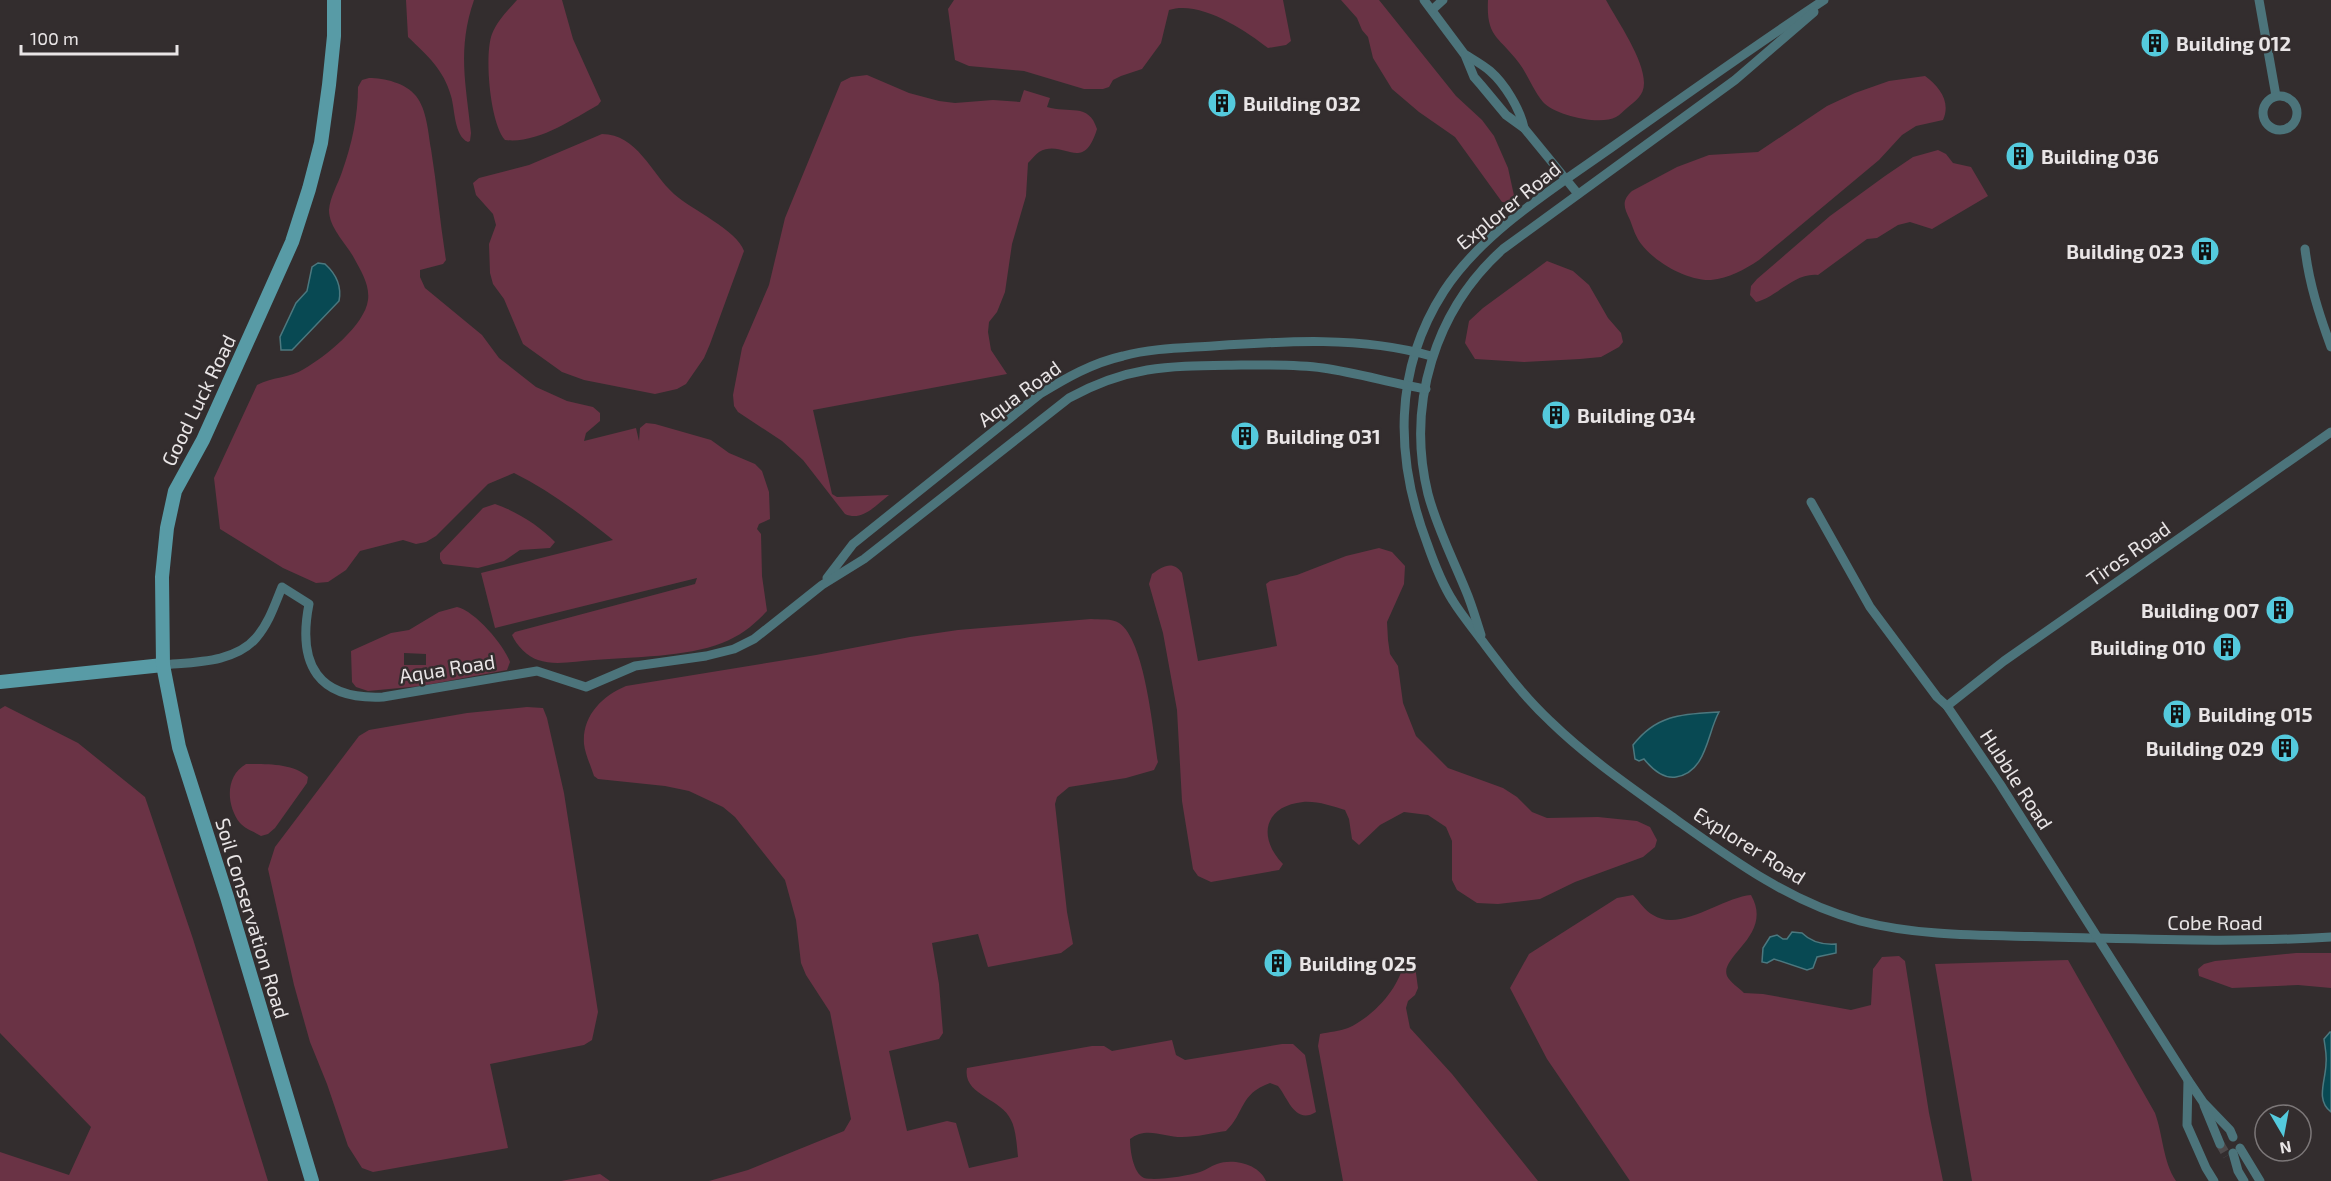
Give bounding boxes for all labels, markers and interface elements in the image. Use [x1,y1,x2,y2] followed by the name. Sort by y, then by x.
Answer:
[21,18,177,56] scale bar
[30,27,79,49] text: 100 m
[2139,27,2171,59] building icon: Building 012
[2176,31,2291,55] place label: Building 012
[1206,87,1238,119] building icon: Building 032
[1243,91,1361,115] place label: Building 032
[2004,140,2036,172] building icon: Building 036
[2041,144,2159,168] place label: Building 036
[1451,156,1565,254] street label: Explorer Road
[2189,235,2221,267] building icon: Building 023
[2066,239,2184,263] place label: Building 023
[156,330,240,470] street label: Good Luck Road
[973,355,1065,431] street label: Aqua Road
[1540,399,1572,431] building icon: Building 034
[1577,403,1696,427] place label: Building 034
[1229,420,1261,452] building icon: Building 031
[1266,424,1381,448] place label: Building 031
[2082,516,2174,590] street label: Tiros Road
[2264,594,2296,626] building icon: Building 007
[2141,598,2259,622] place label: Building 007
[2211,631,2243,663] building icon: Building 010
[2090,635,2206,659] place label: Building 010
[397,649,497,687] street label: Aqua Road
[2161,698,2193,730] building icon: Building 015
[2198,702,2312,726] place label: Building 015
[1976,724,2058,834] street label: Hubble Road
[2269,732,2301,764] building icon: Building 029
[2146,736,2264,760] place label: Building 029
[1690,801,1810,889] street label: Explorer Road
[211,815,295,1021] street label: Soil Conservation Road
[2167,910,2263,934] street label: Cobe Road
[1262,947,1294,979] building icon: Building 025
[1299,951,1416,975] place label: Building 025
[2253,1103,2313,1163] north arrow
[2278,1138,2293,1159] text: N

